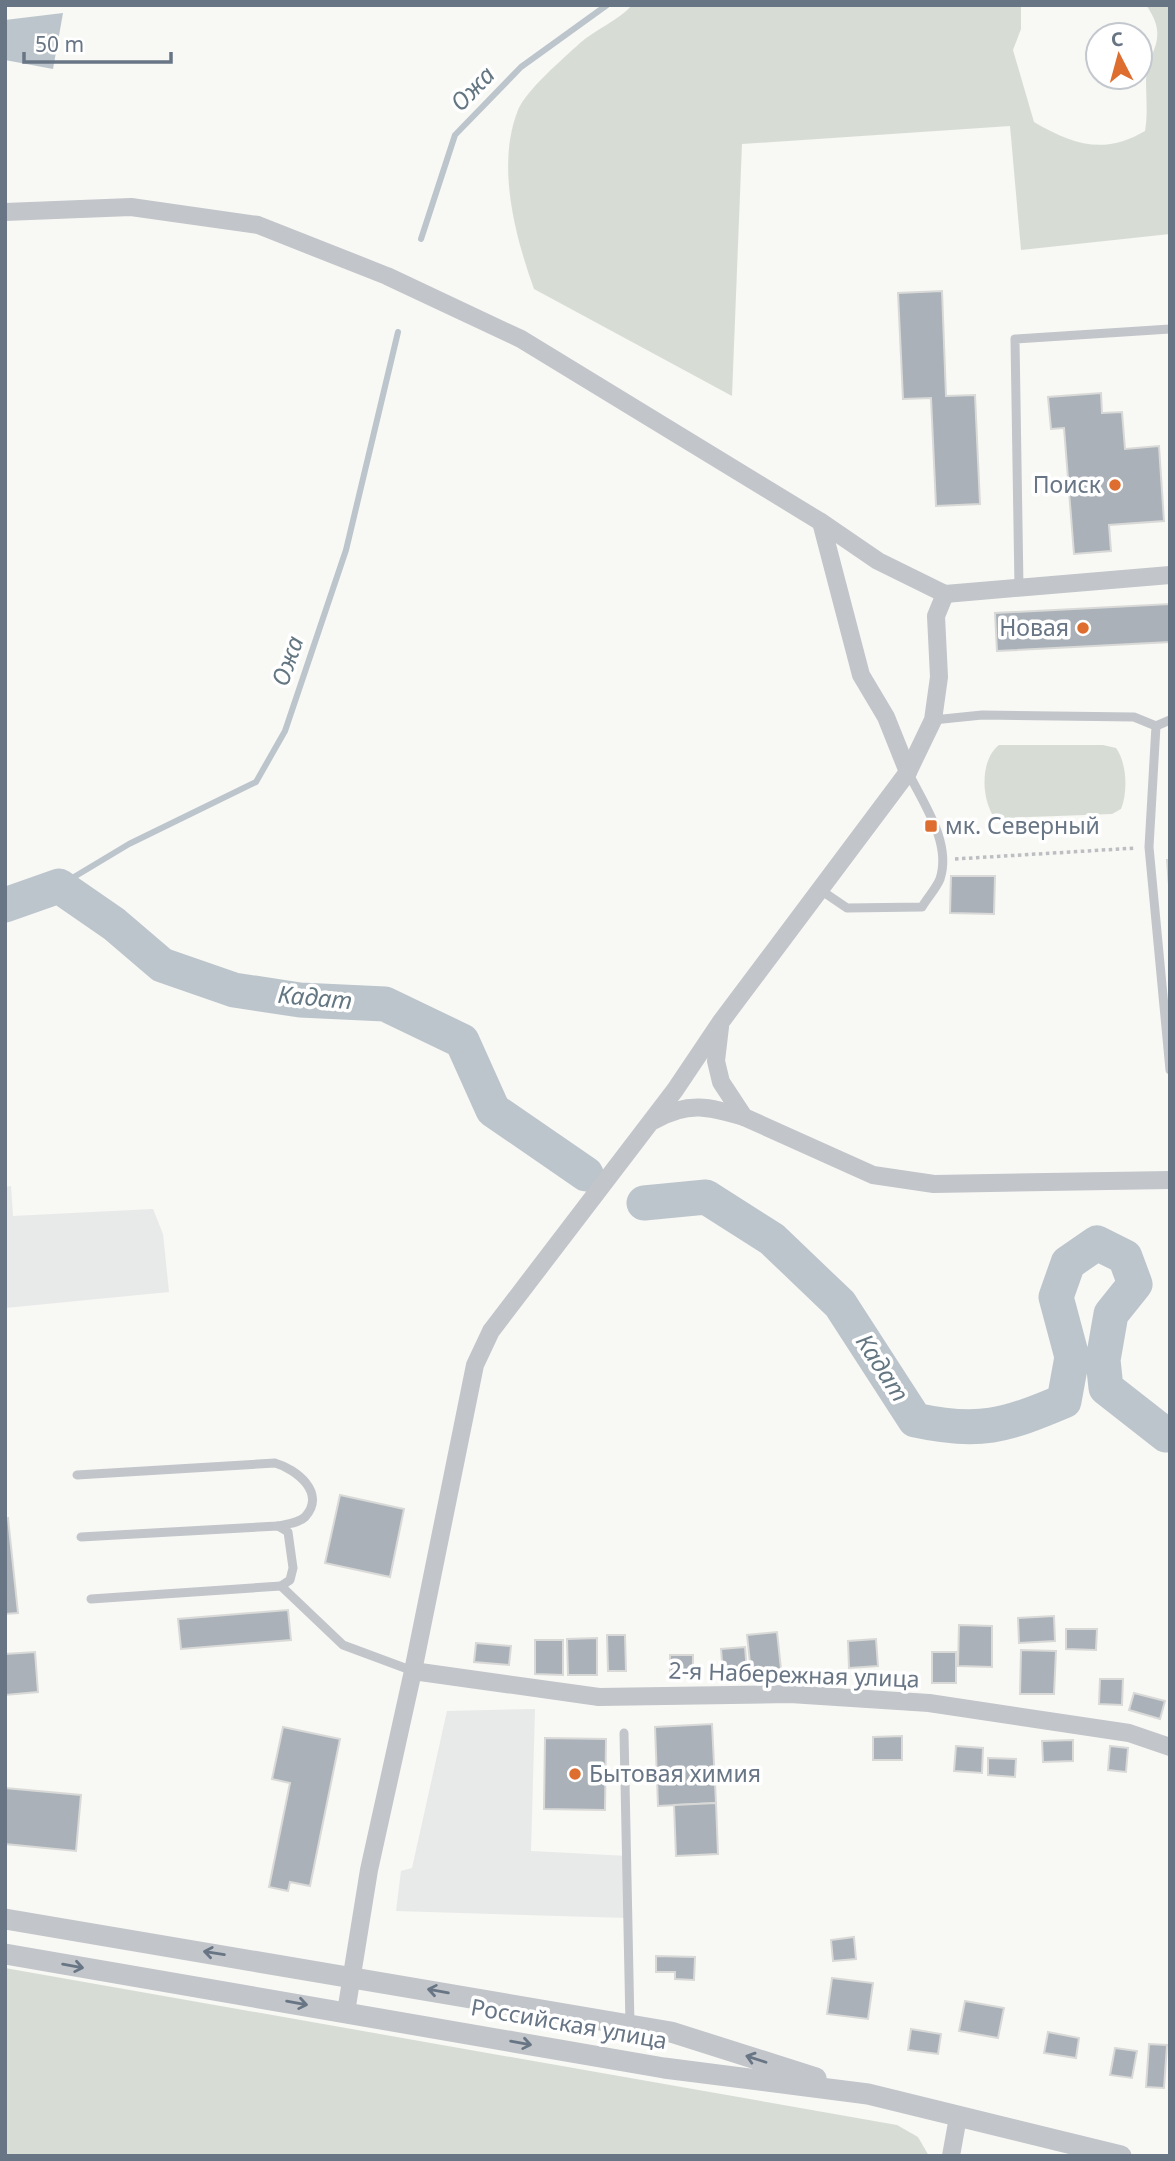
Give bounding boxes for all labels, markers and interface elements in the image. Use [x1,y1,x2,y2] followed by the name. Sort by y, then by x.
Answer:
[24,21,172,65] scale bar
[1084,21,1154,91] north arrow
[1110,26,1125,53] text: С
[35,30,84,58] text: 50 m
[442,58,502,118] water label: Ожа
[1033,468,1102,500] place label: Поиск
[1107,477,1123,493] marker: Поиск
[999,611,1069,643] place label: Новая
[1075,620,1091,636] marker: Новая
[263,631,311,690] water label: Ожа
[945,809,1100,841] place label: мк. Северный
[923,818,939,834] marker: мк. Северный
[277,977,354,1016] water label: Кадат
[849,1327,917,1407] water label: Кадат
[668,1654,920,1694] street label: 2-я Набережная улица
[589,1757,761,1789] place label: Бытовая химия
[567,1766,583,1782] marker: Бытовая химия
[203,1946,226,1959] one-way arrow
[61,1960,83,1973] one-way arrow
[428,1984,450,1997] one-way arrow
[469,1990,670,2056] street label: Российская улица
[285,1997,308,2011] one-way arrow
[509,2037,532,2050] one-way arrow
[746,2052,768,2064] one-way arrow

